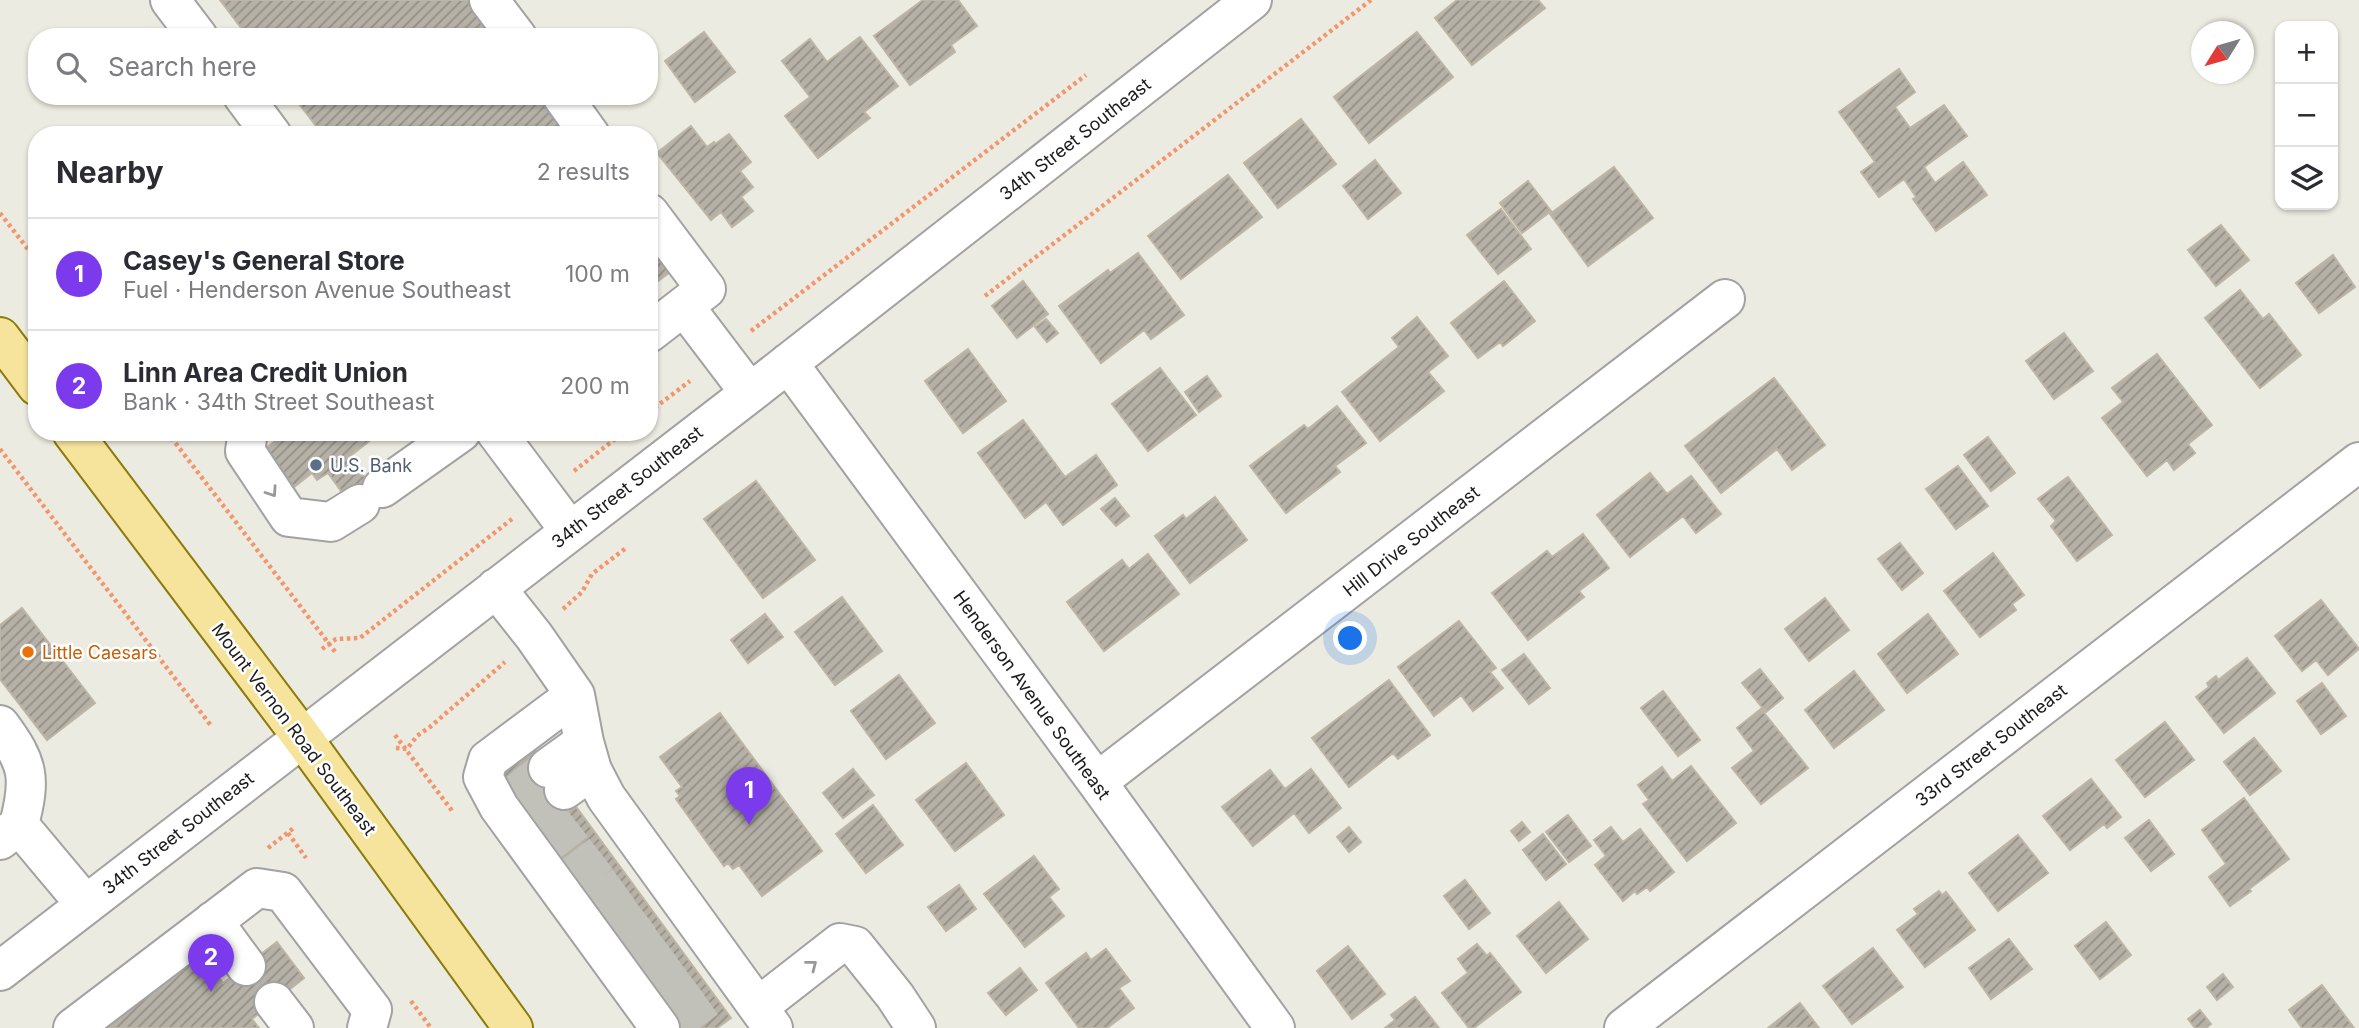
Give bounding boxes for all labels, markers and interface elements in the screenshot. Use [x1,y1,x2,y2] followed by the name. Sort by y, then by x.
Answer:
[2191,21,2254,84] north arrow
[2275,21,2338,210] map controls
[2275,21,2338,84] button: +
[28,28,658,105] search box
[52,48,90,86] icon: search
[108,51,257,82] text: Search here
[995,73,1155,204] street label: 34th Street Southeast
[2275,84,2338,147] button: −
[2275,147,2338,210] button: layers
[56,154,164,190] text: Nearby
[537,158,630,186] text: 2 results
[123,245,405,276] text: Casey's General Store
[74,260,84,288] text: 1
[565,260,630,288] text: 100 m
[123,276,511,304] text: Fuel · Henderson Avenue Southeast
[123,357,408,388] text: Linn Area Credit Union
[72,372,86,400] text: 2
[560,372,630,400] text: 200 m
[123,388,434,416] text: Bank · 34th Street Southeast
[547,421,707,552] street label: 34th Street Southeast
[330,455,412,476] place label: U.S. Bank
[308,457,324,473] marker: U.S. Bank
[1339,481,1483,601] street label: Hill Drive Southeast
[264,484,276,497] one-way arrow
[949,587,1115,804] street label: Henderson Avenue Southeast
[207,619,381,839] street label: Mount Vernon Road Southeast
[1333,621,1367,655] your location
[42,642,157,663] place label: Little Caesars
[20,644,36,660] marker: Little Caesars
[1911,679,2071,811] street label: 33rd Street Southeast
[98,767,258,898] street label: 34th Street Southeast
[726,767,772,825] pin: 1
[188,934,234,992] pin: 2
[804,961,817,974] one-way arrow

